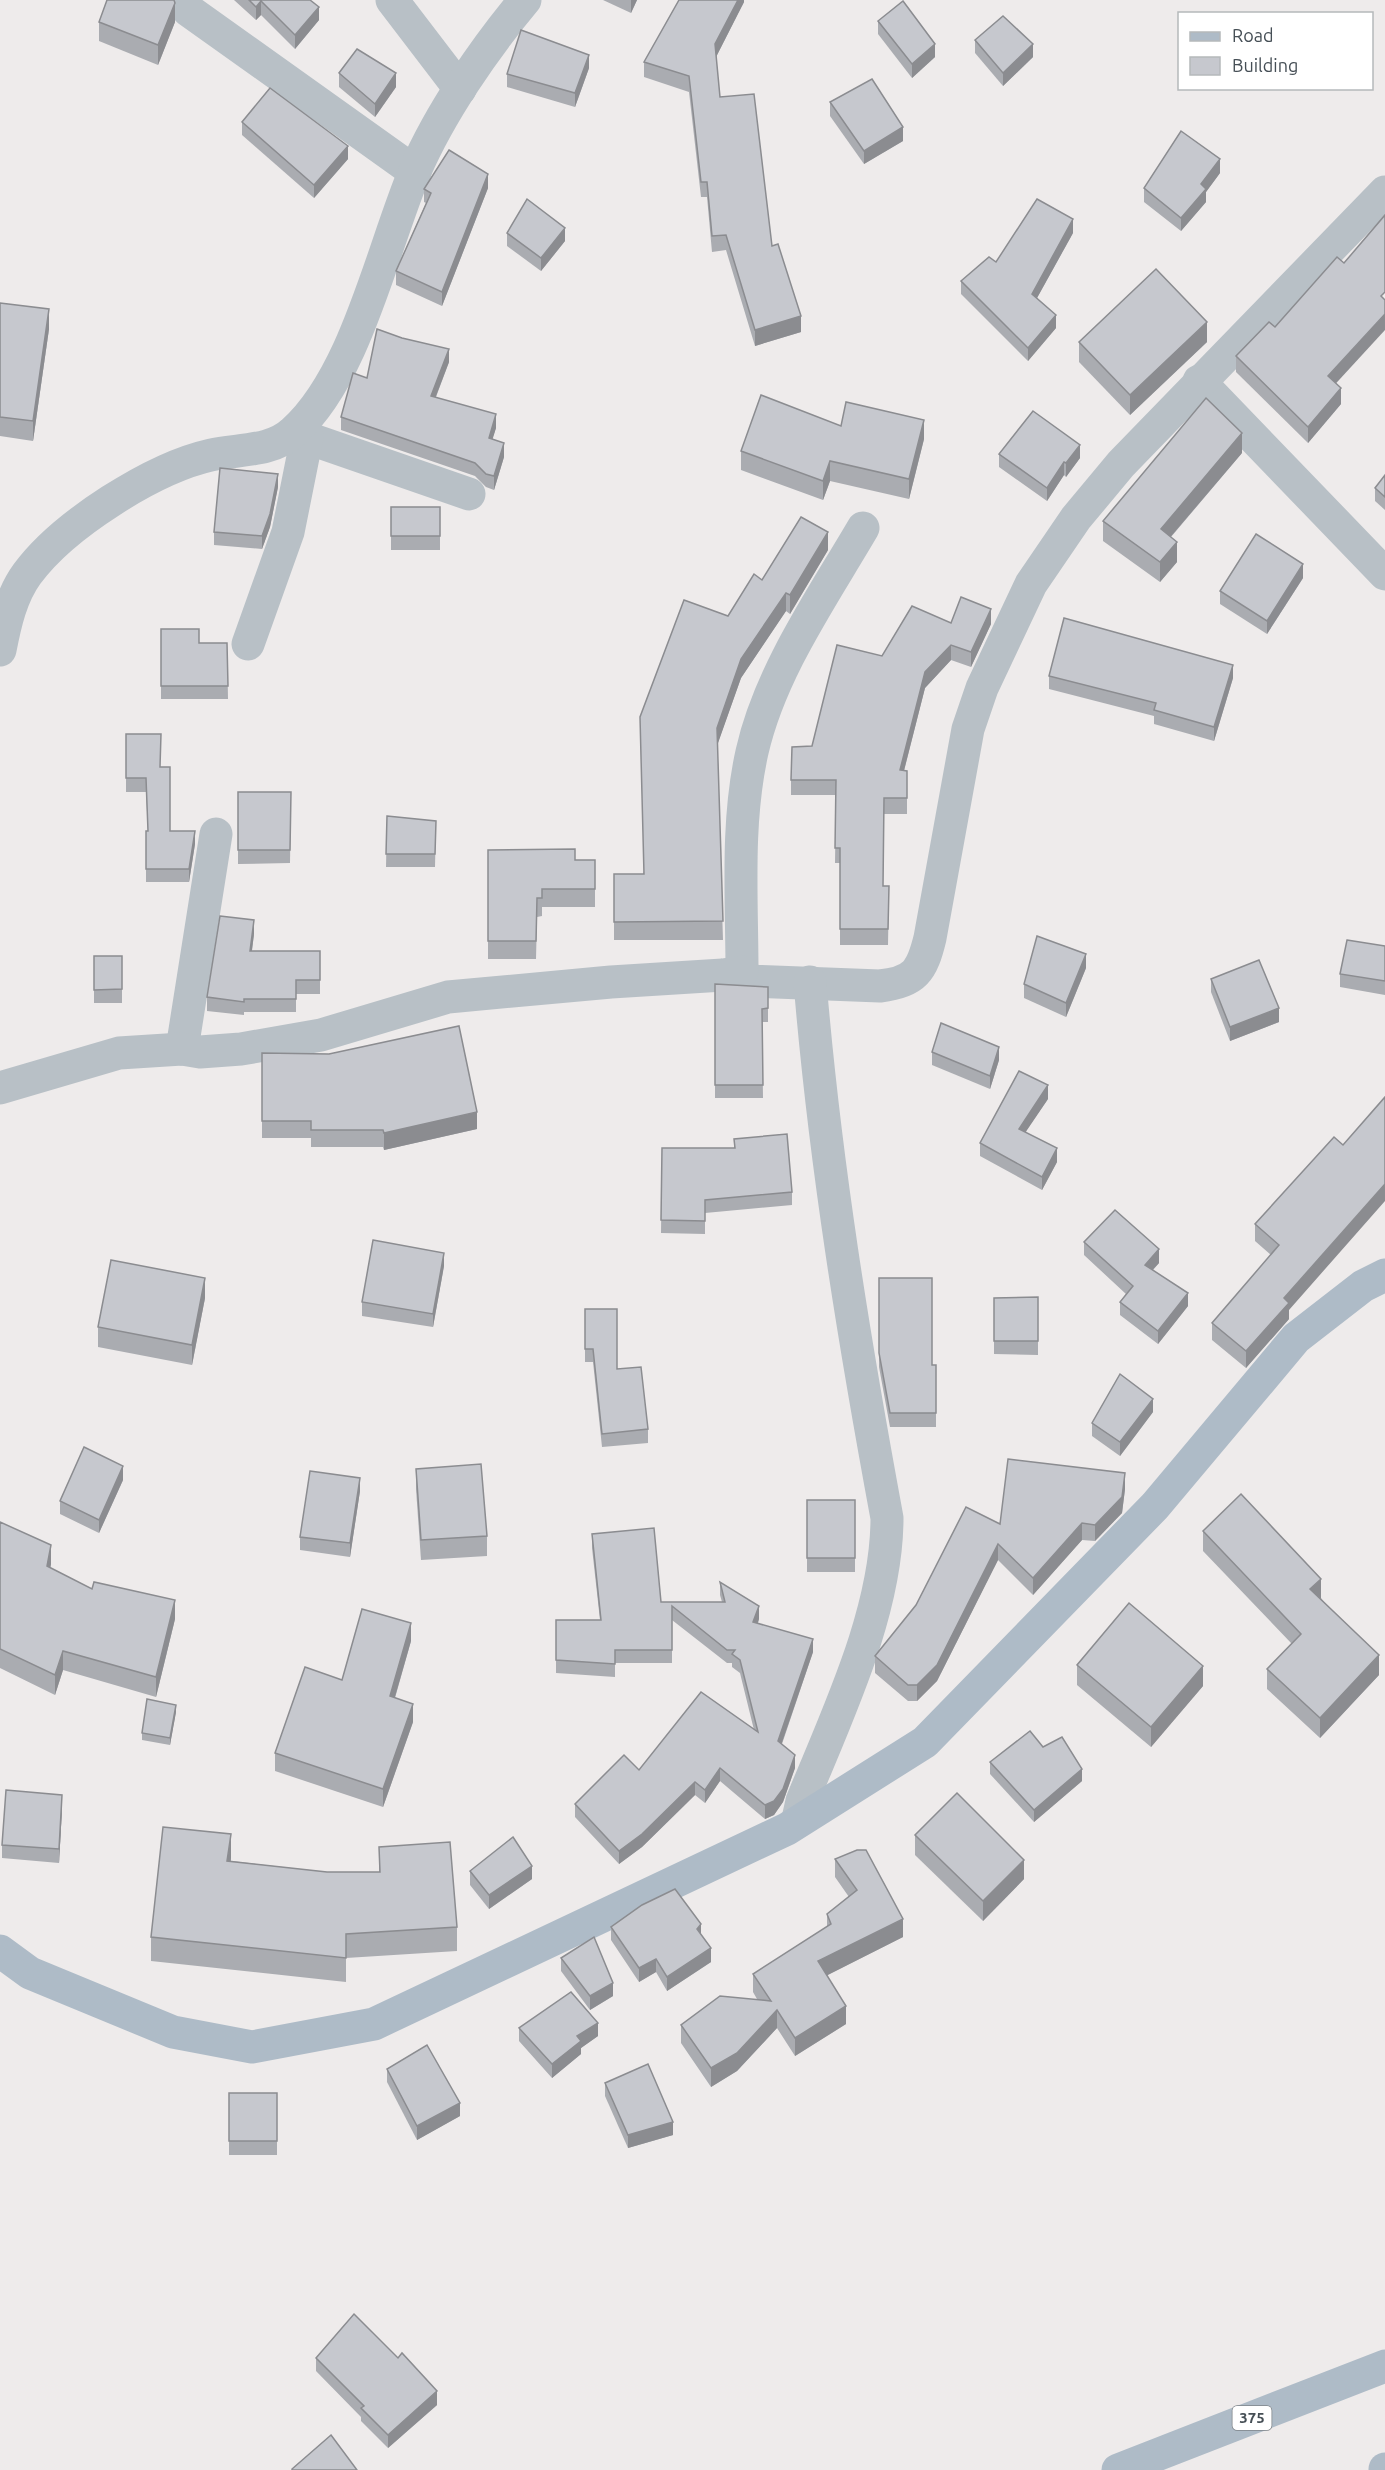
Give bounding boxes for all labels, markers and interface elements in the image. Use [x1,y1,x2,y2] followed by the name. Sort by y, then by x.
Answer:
[1178,12,1373,90] legend
[1232,25,1274,45] text: Road
[1232,55,1298,75] text: Building
[1232,2406,1272,2430] road number: 375

